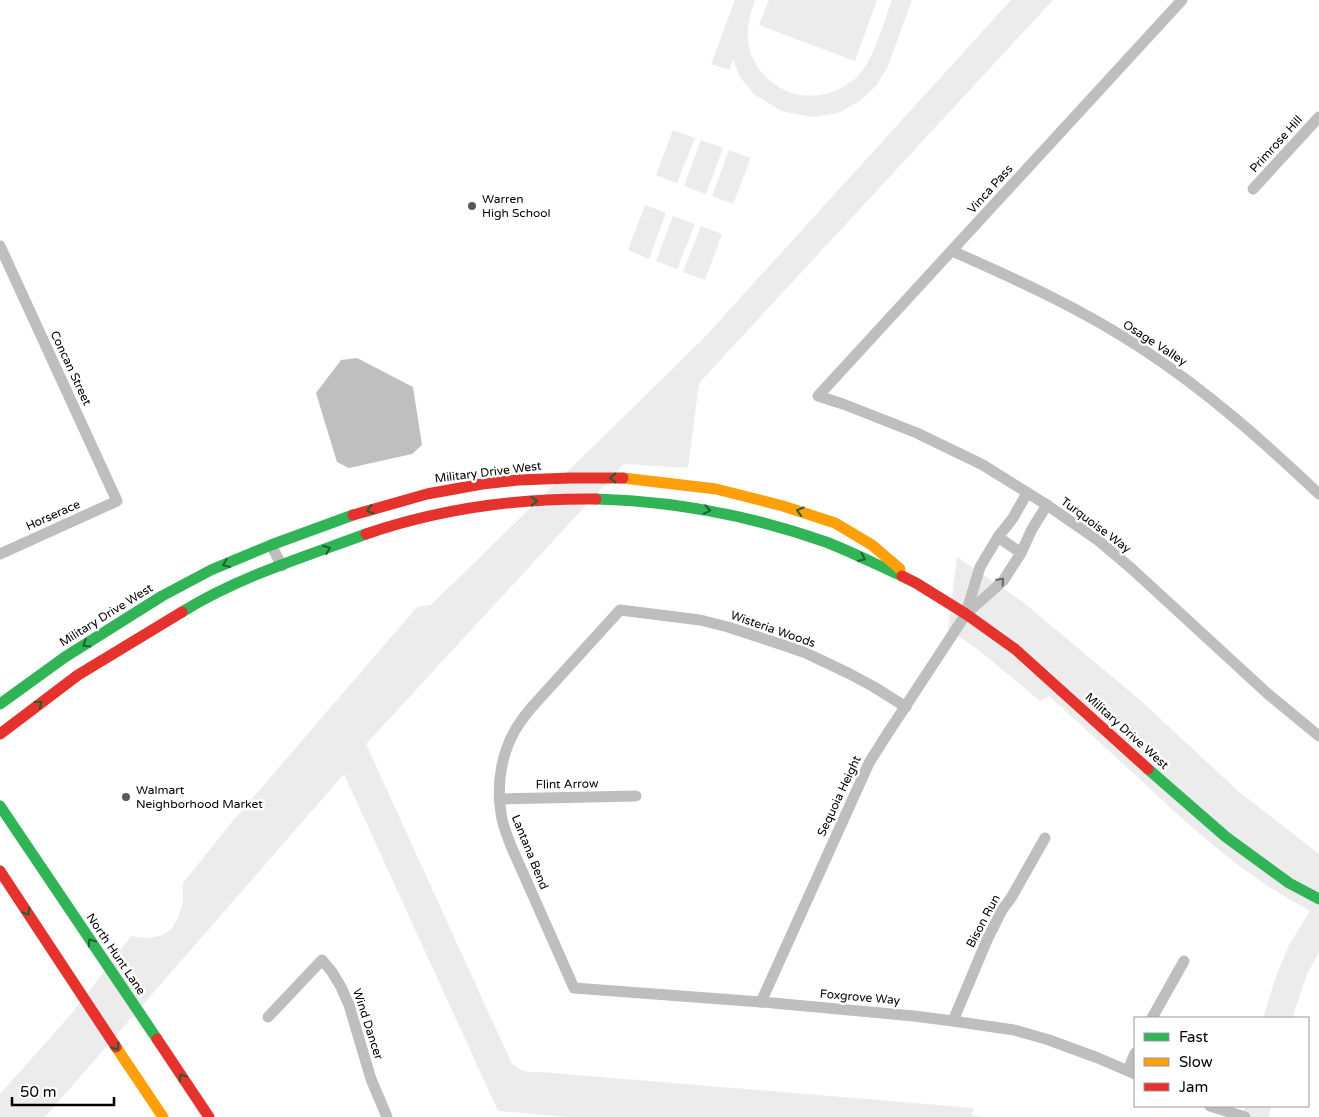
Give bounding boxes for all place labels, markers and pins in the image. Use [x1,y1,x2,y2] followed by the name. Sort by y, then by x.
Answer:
[482,192,551,220] place label: Warren High School
[466,200,478,212] marker: Warren High School
[136,783,263,811] place label: Walmart Neighborhood Market
[120,791,132,803] marker: Walmart Neighborhood Market

